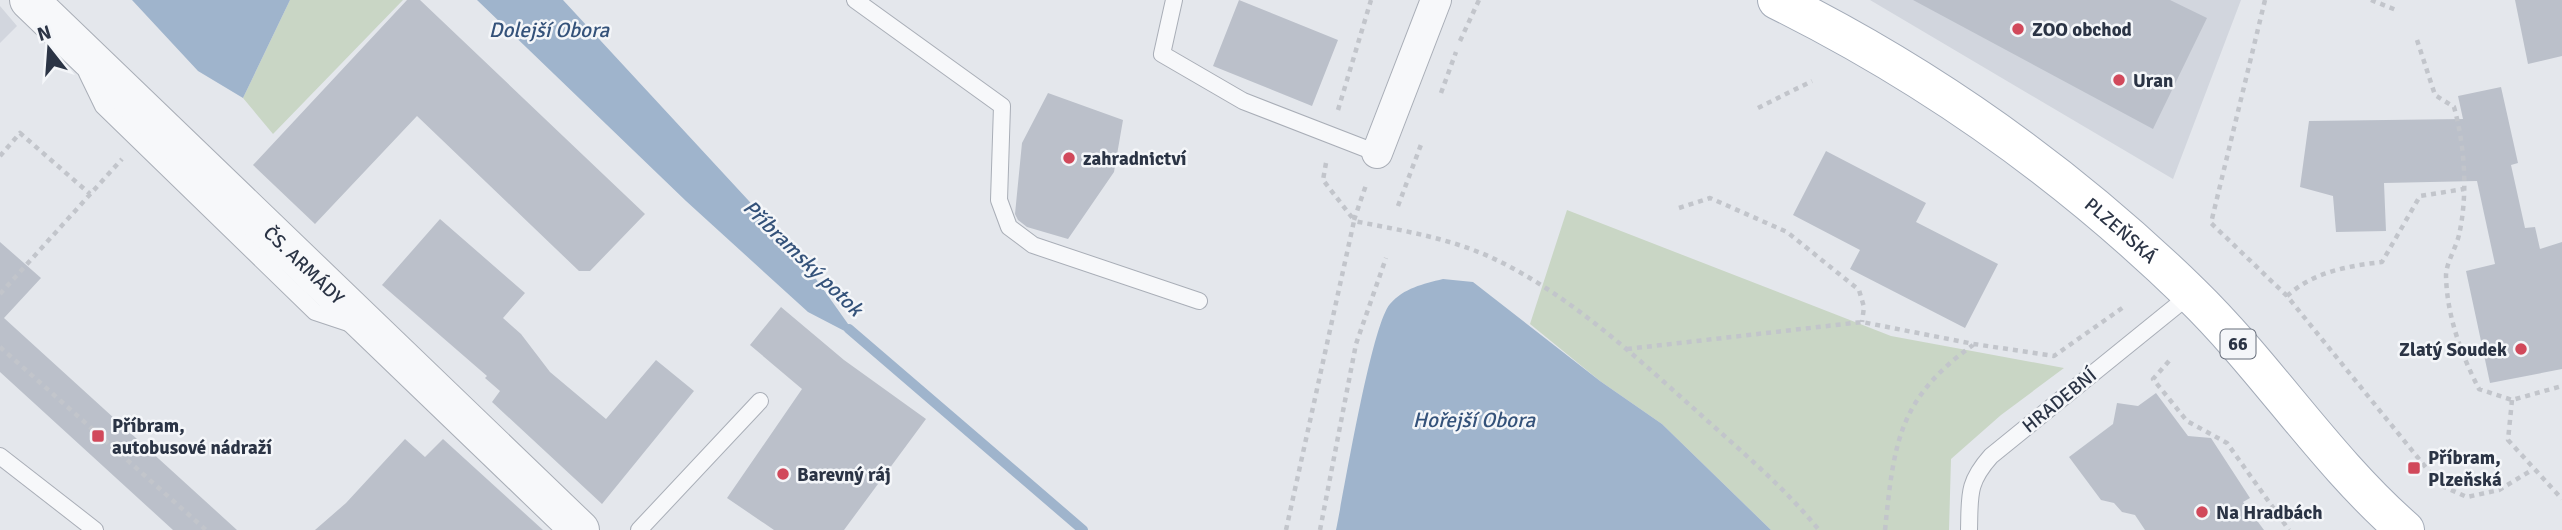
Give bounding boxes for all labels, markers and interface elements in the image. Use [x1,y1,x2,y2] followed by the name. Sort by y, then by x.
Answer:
[14,14,84,84] north arrow
[489,17,611,43] water label: Dolejší Obora
[2032,18,2132,42] place label: ZOO obchod
[34,20,54,47] text: N
[2010,21,2026,37] marker: ZOO obchod
[2133,69,2173,93] place label: Uran
[2111,72,2127,88] marker: Uran
[1083,147,1187,171] place label: zahradnictví
[1061,150,1077,166] marker: zahradnictví
[2079,193,2162,269] street label: PLZEŇSKÁ
[738,194,870,323] water label: Příbramský potok
[258,220,349,310] street label: ČS. ARMÁDY
[2220,330,2256,358] road number: 66
[2399,338,2507,362] place label: Zlatý Soudek
[2513,341,2529,357] marker: Zlatý Soudek
[2018,363,2102,438] street label: HRADEBNÍ
[1413,407,1537,433] water label: Hořejší Obora
[112,414,272,460] place label: Příbram, autobusové nádraží
[90,428,106,444] marker: Příbram, autobusové nádraží
[2428,446,2502,492] place label: Příbram, Plzeňská
[2406,460,2422,476] marker: Příbram, Plzeňská
[797,463,891,487] place label: Barevný ráj
[775,466,791,482] marker: Barevný ráj
[2216,501,2323,525] place label: Na Hradbách
[2194,504,2210,520] marker: Na Hradbách

